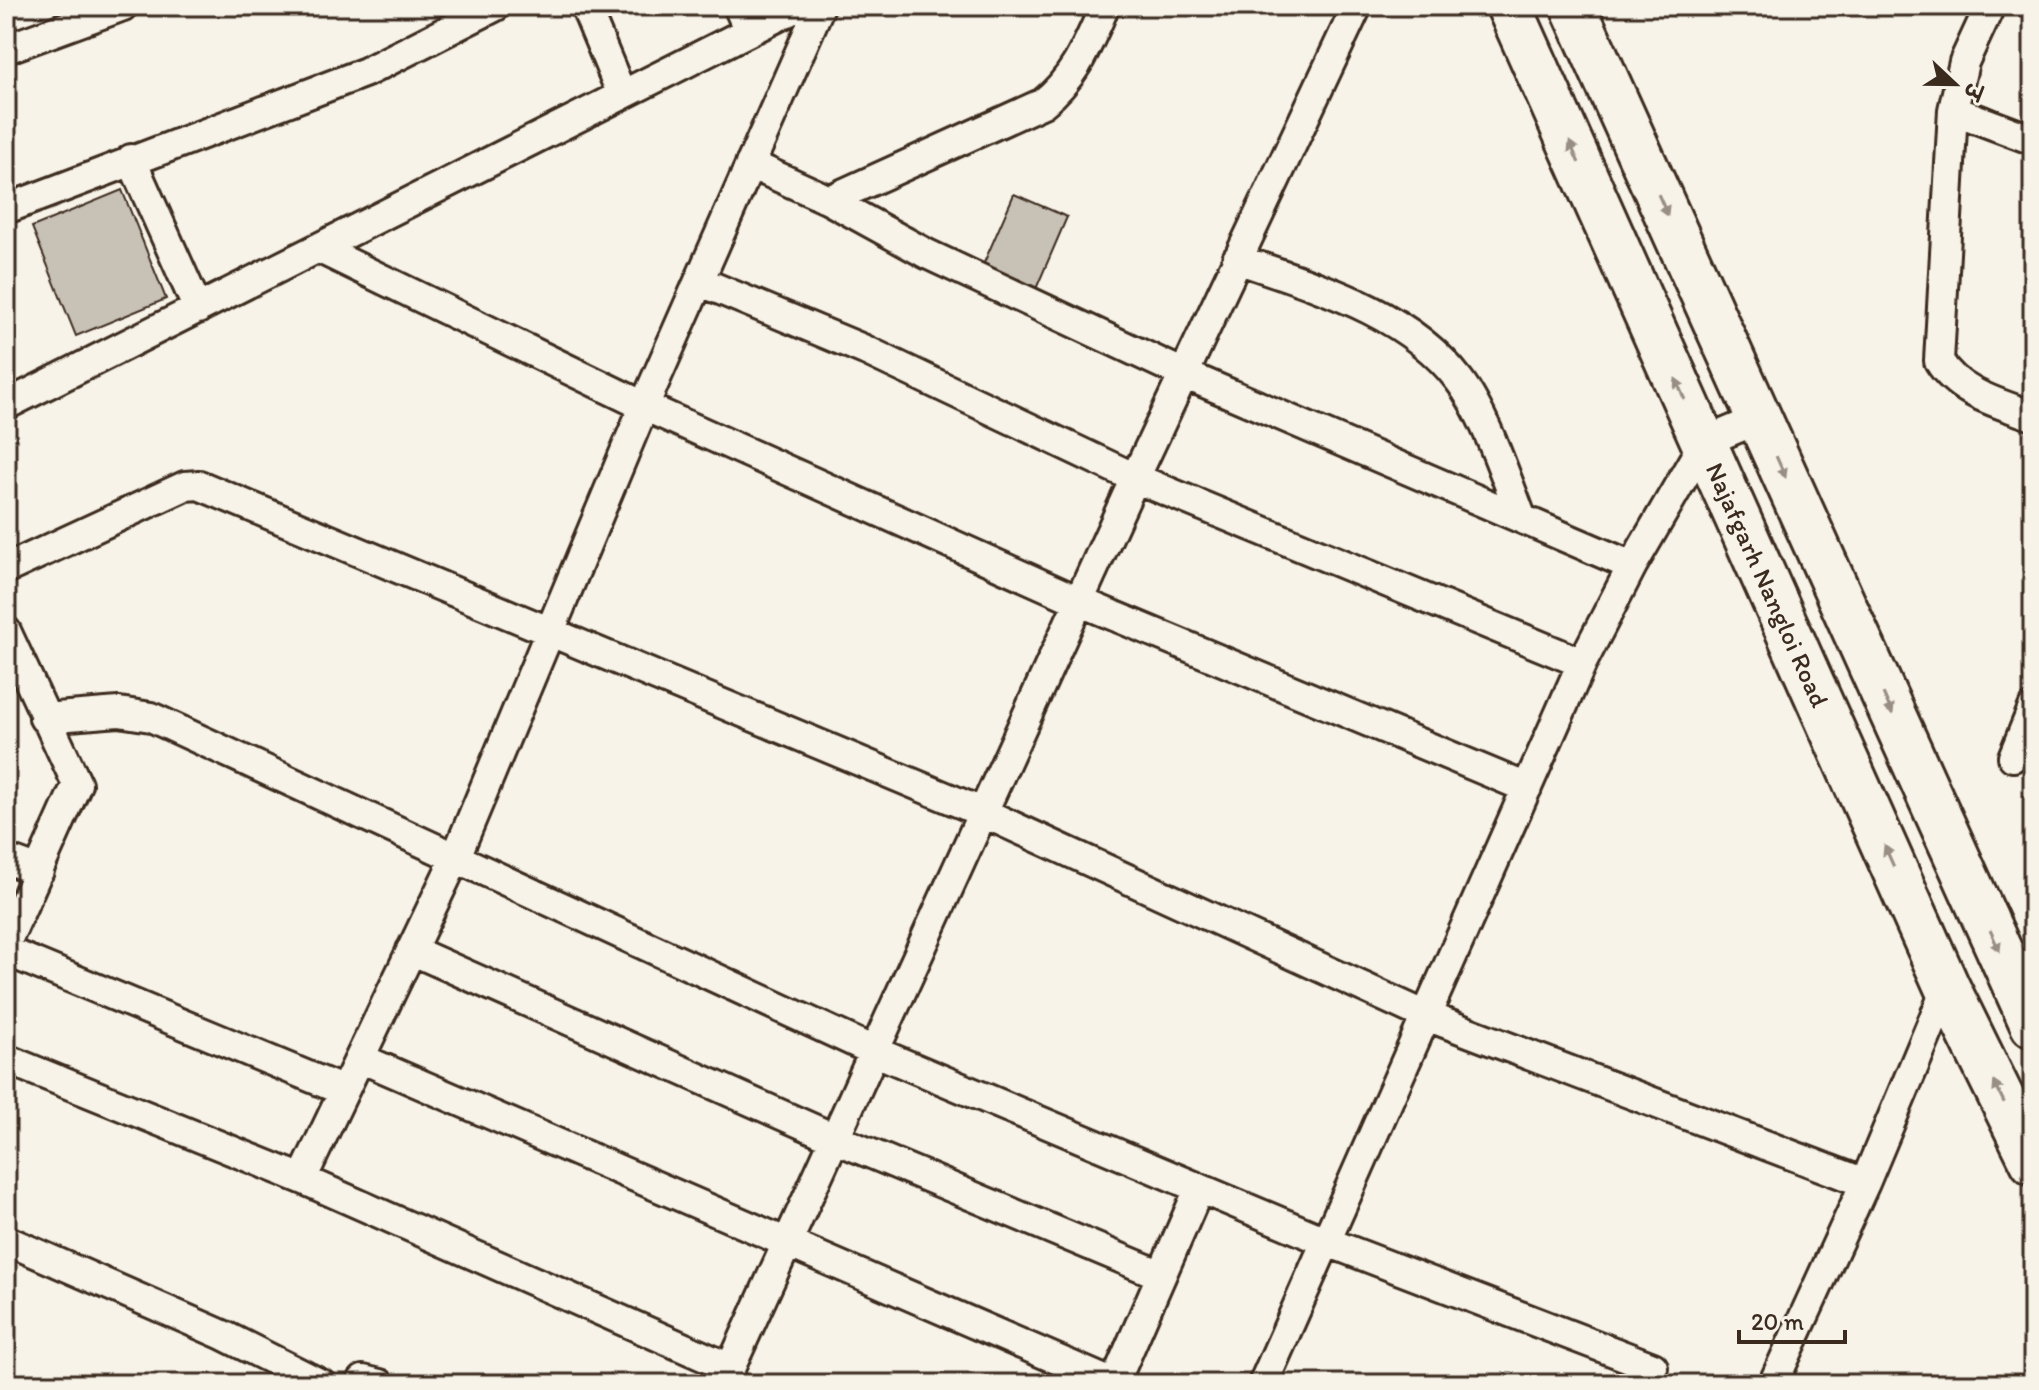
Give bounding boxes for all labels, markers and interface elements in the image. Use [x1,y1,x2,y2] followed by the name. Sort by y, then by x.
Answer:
[1915,44,1995,124] north arrow
[1957,78,1989,105] text: उ
[1567,140,1581,163] one-way arrow
[1656,193,1670,216] one-way arrow
[1674,377,1687,401] one-way arrow
[1774,455,1788,479] one-way arrow
[1699,458,1836,713] street label: Najafgarh Nangloi Road
[1881,692,1895,716] one-way arrow
[1882,845,1896,868] one-way arrow
[1988,929,2002,953] one-way arrow
[1992,1080,2006,1104] one-way arrow
[1739,1294,1845,1344] scale bar
[1751,1307,1804,1336] text: 20 m

